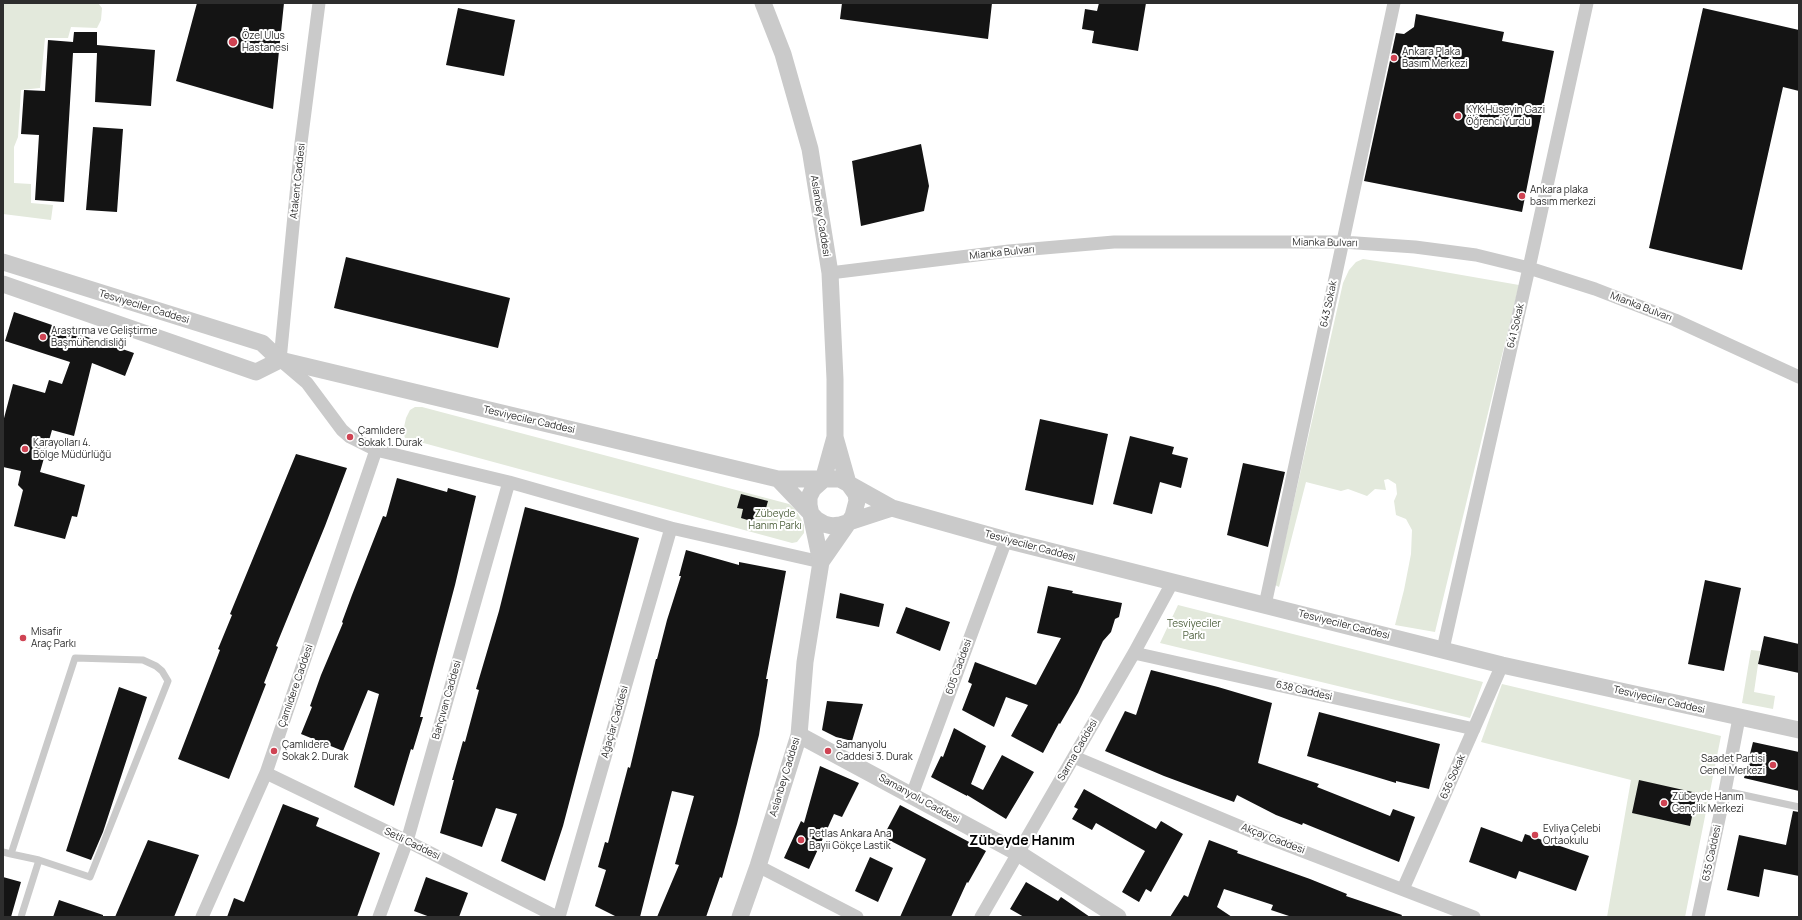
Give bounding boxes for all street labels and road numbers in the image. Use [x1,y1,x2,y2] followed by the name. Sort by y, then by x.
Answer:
[288,142,308,220] street label: Atakent Caddesi
[808,174,832,258] street label: Aslanbey Caddesi
[1292,236,1358,250] street label: Mianka Bulvarı
[969,244,1035,262] street label: Mianka Bulvarı
[1318,280,1340,328] street label: 643 Sokak
[97,288,191,326] street label: Tesviyeciler Caddesi
[1608,290,1674,324] street label: Mianka Bulvarı
[1505,302,1527,350] street label: 641 Sokak
[482,404,576,436] street label: Tesviyeciler Caddesi
[983,528,1077,564] street label: Tesviyeciler Caddesi
[1297,608,1391,642] street label: Tesviyeciler Caddesi
[943,638,975,696] street label: 605 Caddesi
[276,643,316,729] street label: Çamlıdere Caddesi
[430,659,464,741] street label: Bahçıvan Caddesi
[1275,679,1333,703] street label: 638 Caddesi
[599,684,631,760] street label: Ağaçlar Caddesi
[1612,684,1706,716] street label: Tesviyeciler Caddesi
[1055,717,1101,783] street label: Sarma Caddesi
[767,736,803,818] street label: Aslanbey Caddesi
[1438,753,1468,801] street label: 636 Sokak
[876,772,962,826] street label: Samanyolu Caddesi
[1239,821,1307,857] street label: Akçay Caddesi
[1700,824,1724,882] street label: 635 Caddesi
[382,825,442,863] street label: Setli Caddesi

